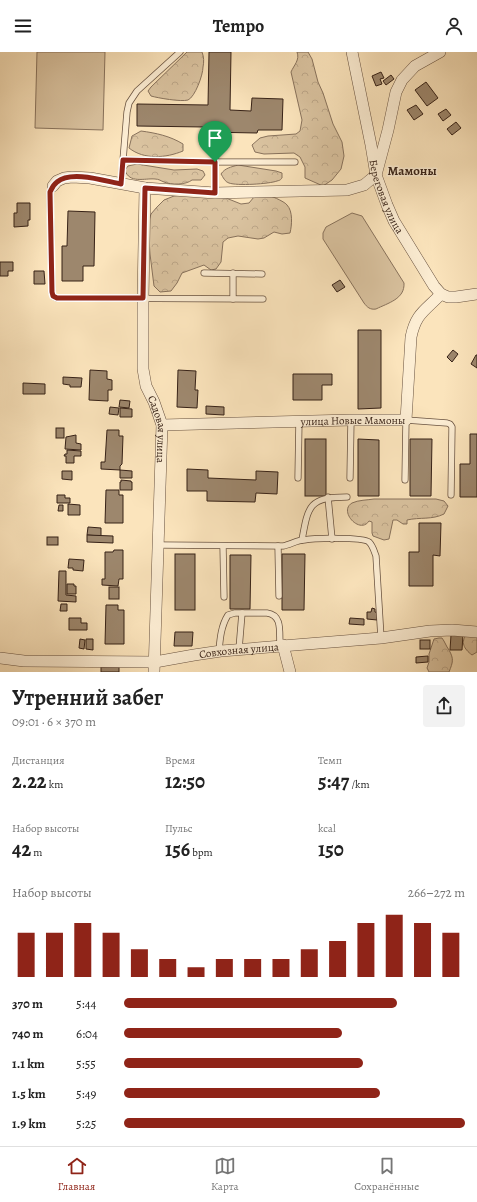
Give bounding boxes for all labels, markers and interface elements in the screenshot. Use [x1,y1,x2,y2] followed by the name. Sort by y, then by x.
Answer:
[213,14,264,38] text: Tempo
[12,15,34,37] icon: menu
[443,15,465,37] icon: person
[198,121,232,162] pin
[204,127,226,149] icon: arrive
[366,158,408,237] street label: Береговая улица
[387,162,437,179] district label: Мамоны
[144,393,170,464] street label: Садовая улица
[299,413,405,429] street label: улица Новые Мамоны
[198,639,280,662] street label: Совхозная улица
[12,683,163,713] text: Утренний забег
[423,685,465,727] button: share
[12,713,96,730] text: 09:01 · 6 × 370 m
[12,753,64,768] text: Дистанция
[165,753,195,768] text: Время
[318,753,342,768] text: Темп
[12,768,46,795] text: 2.22
[165,768,205,795] text: 12:50
[318,768,349,795] text: 5:47
[46,777,63,792] text: km
[349,777,370,792] text: /km
[12,821,79,836] text: Набор высоты
[165,821,193,836] text: Пульс
[318,821,336,836] text: kcal
[12,836,31,863] text: 42
[165,836,190,863] text: 156
[318,836,344,863] text: 150
[31,845,42,860] text: m
[190,845,213,860] text: bpm
[12,884,92,901] text: Набор высоты
[408,884,465,901] text: 266–272 m
[12,995,43,1012] text: 370 m
[76,995,96,1012] text: 5:44
[12,1025,43,1042] text: 740 m
[76,1025,98,1042] text: 6:04
[12,1055,45,1072] text: 1.1 km
[76,1055,96,1072] text: 5:55
[12,1085,46,1102] text: 1.5 km
[76,1085,97,1102] text: 5:49
[12,1115,46,1132] text: 1.9 km
[76,1115,96,1132] text: 5:25
[58,1155,95,1194] tab: Главная
[211,1155,239,1194] tab: Карта
[354,1155,419,1194] tab: Сохранённые

